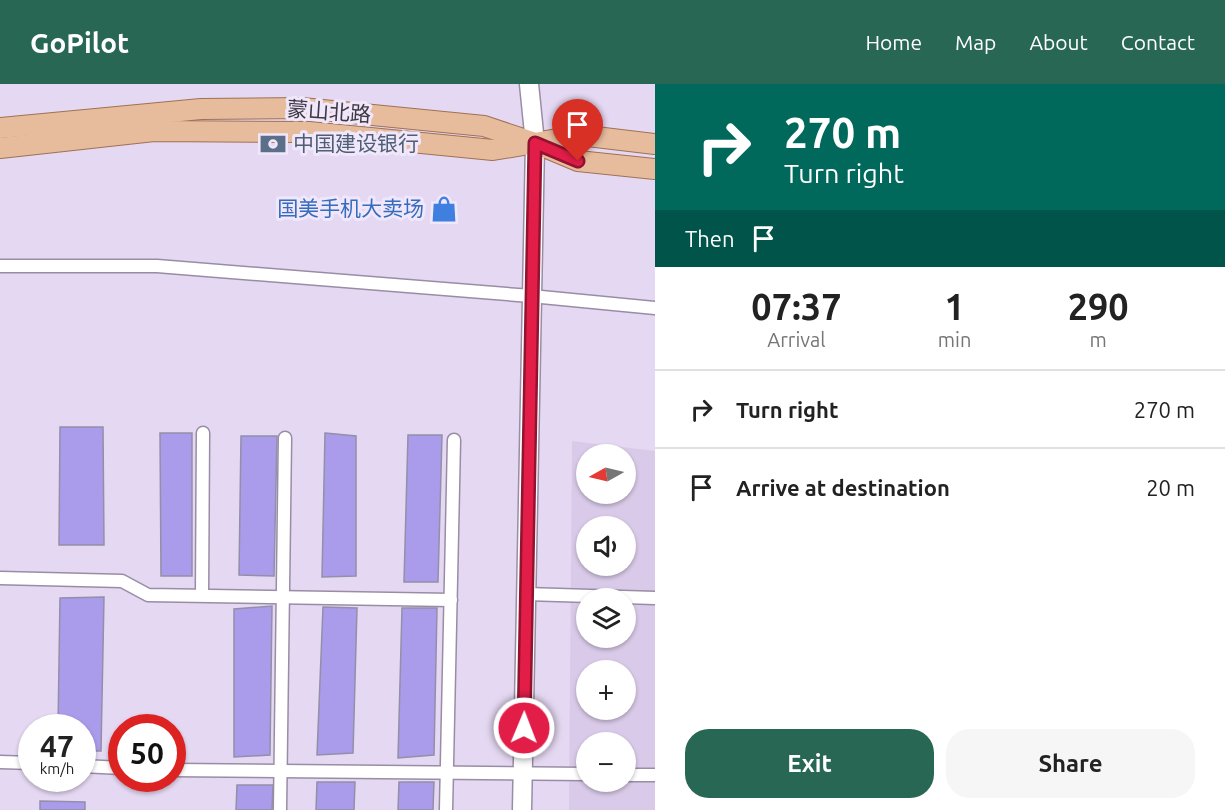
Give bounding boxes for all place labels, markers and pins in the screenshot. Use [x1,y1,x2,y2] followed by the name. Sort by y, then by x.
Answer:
[552,99,603,161] pin
[258,129,288,159] bank icon: 中国建设银行
[293,131,419,155] place label: 中国建设银行
[429,194,459,224] shop icon: 国美手机大卖场
[277,196,424,220] place label: 国美手机大卖场

